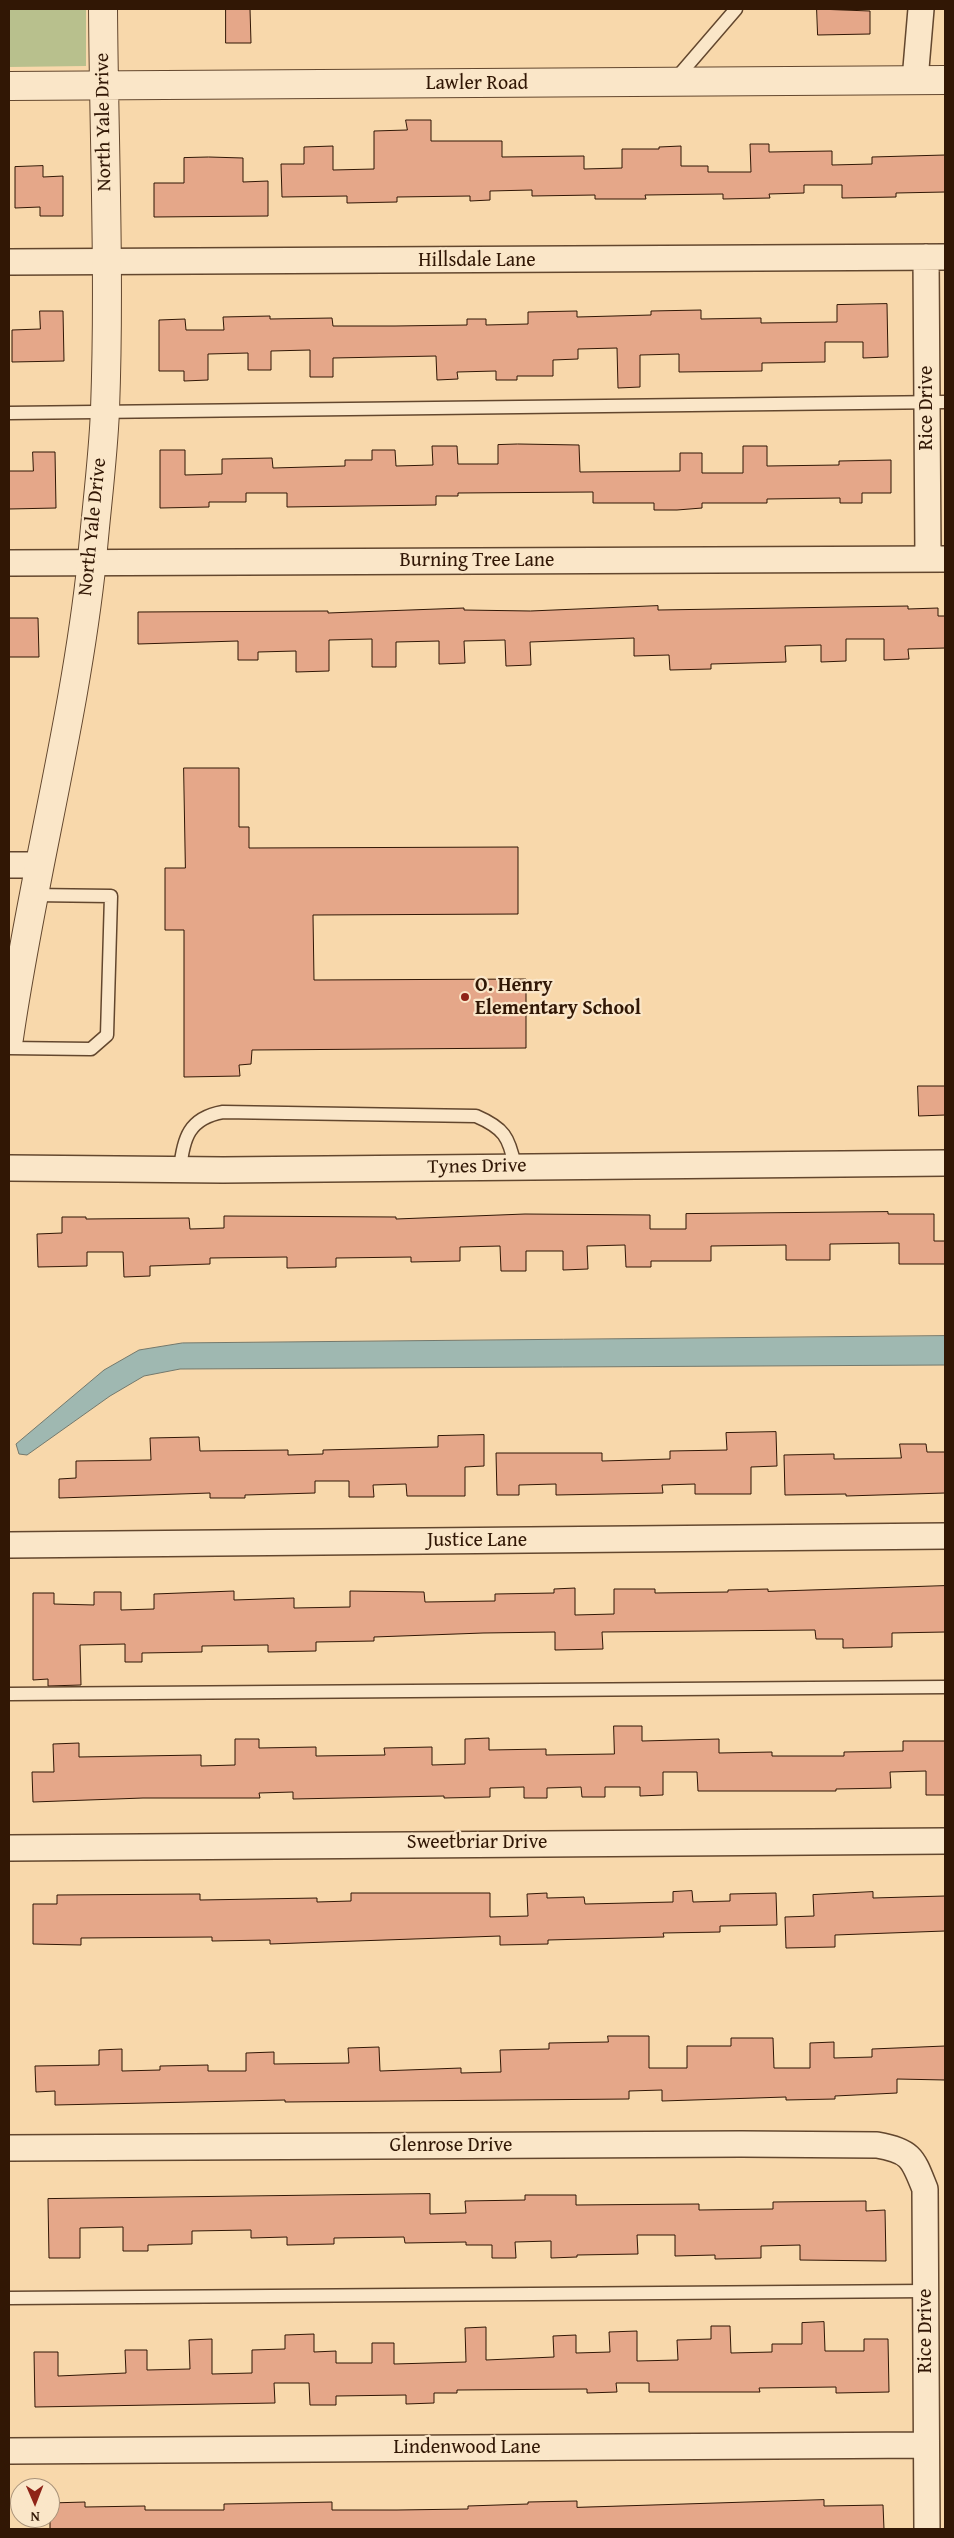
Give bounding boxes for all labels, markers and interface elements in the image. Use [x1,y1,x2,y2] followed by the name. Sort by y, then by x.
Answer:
[91,52,117,192] street label: North Yale Drive
[426,72,528,96] street label: Lawler Road
[418,249,536,273] street label: Hillsdale Lane
[915,366,939,450] street label: Rice Drive
[74,457,112,597] street label: North Yale Drive
[400,549,554,573] street label: Burning Tree Lane
[475,974,641,1021] place label: O. Henry Elementary School
[459,991,471,1003] marker: O. Henry Elementary School
[427,1154,527,1180] street label: Tynes Drive
[427,1529,527,1553] street label: Justice Lane
[407,1831,547,1855] street label: Sweetbriar Drive
[390,2134,512,2158] street label: Glenrose Drive
[914,2289,938,2373] street label: Rice Drive
[393,2436,541,2460] street label: Lindenwood Lane
[10,2478,60,2528] north arrow
[30,2507,40,2527] text: N

